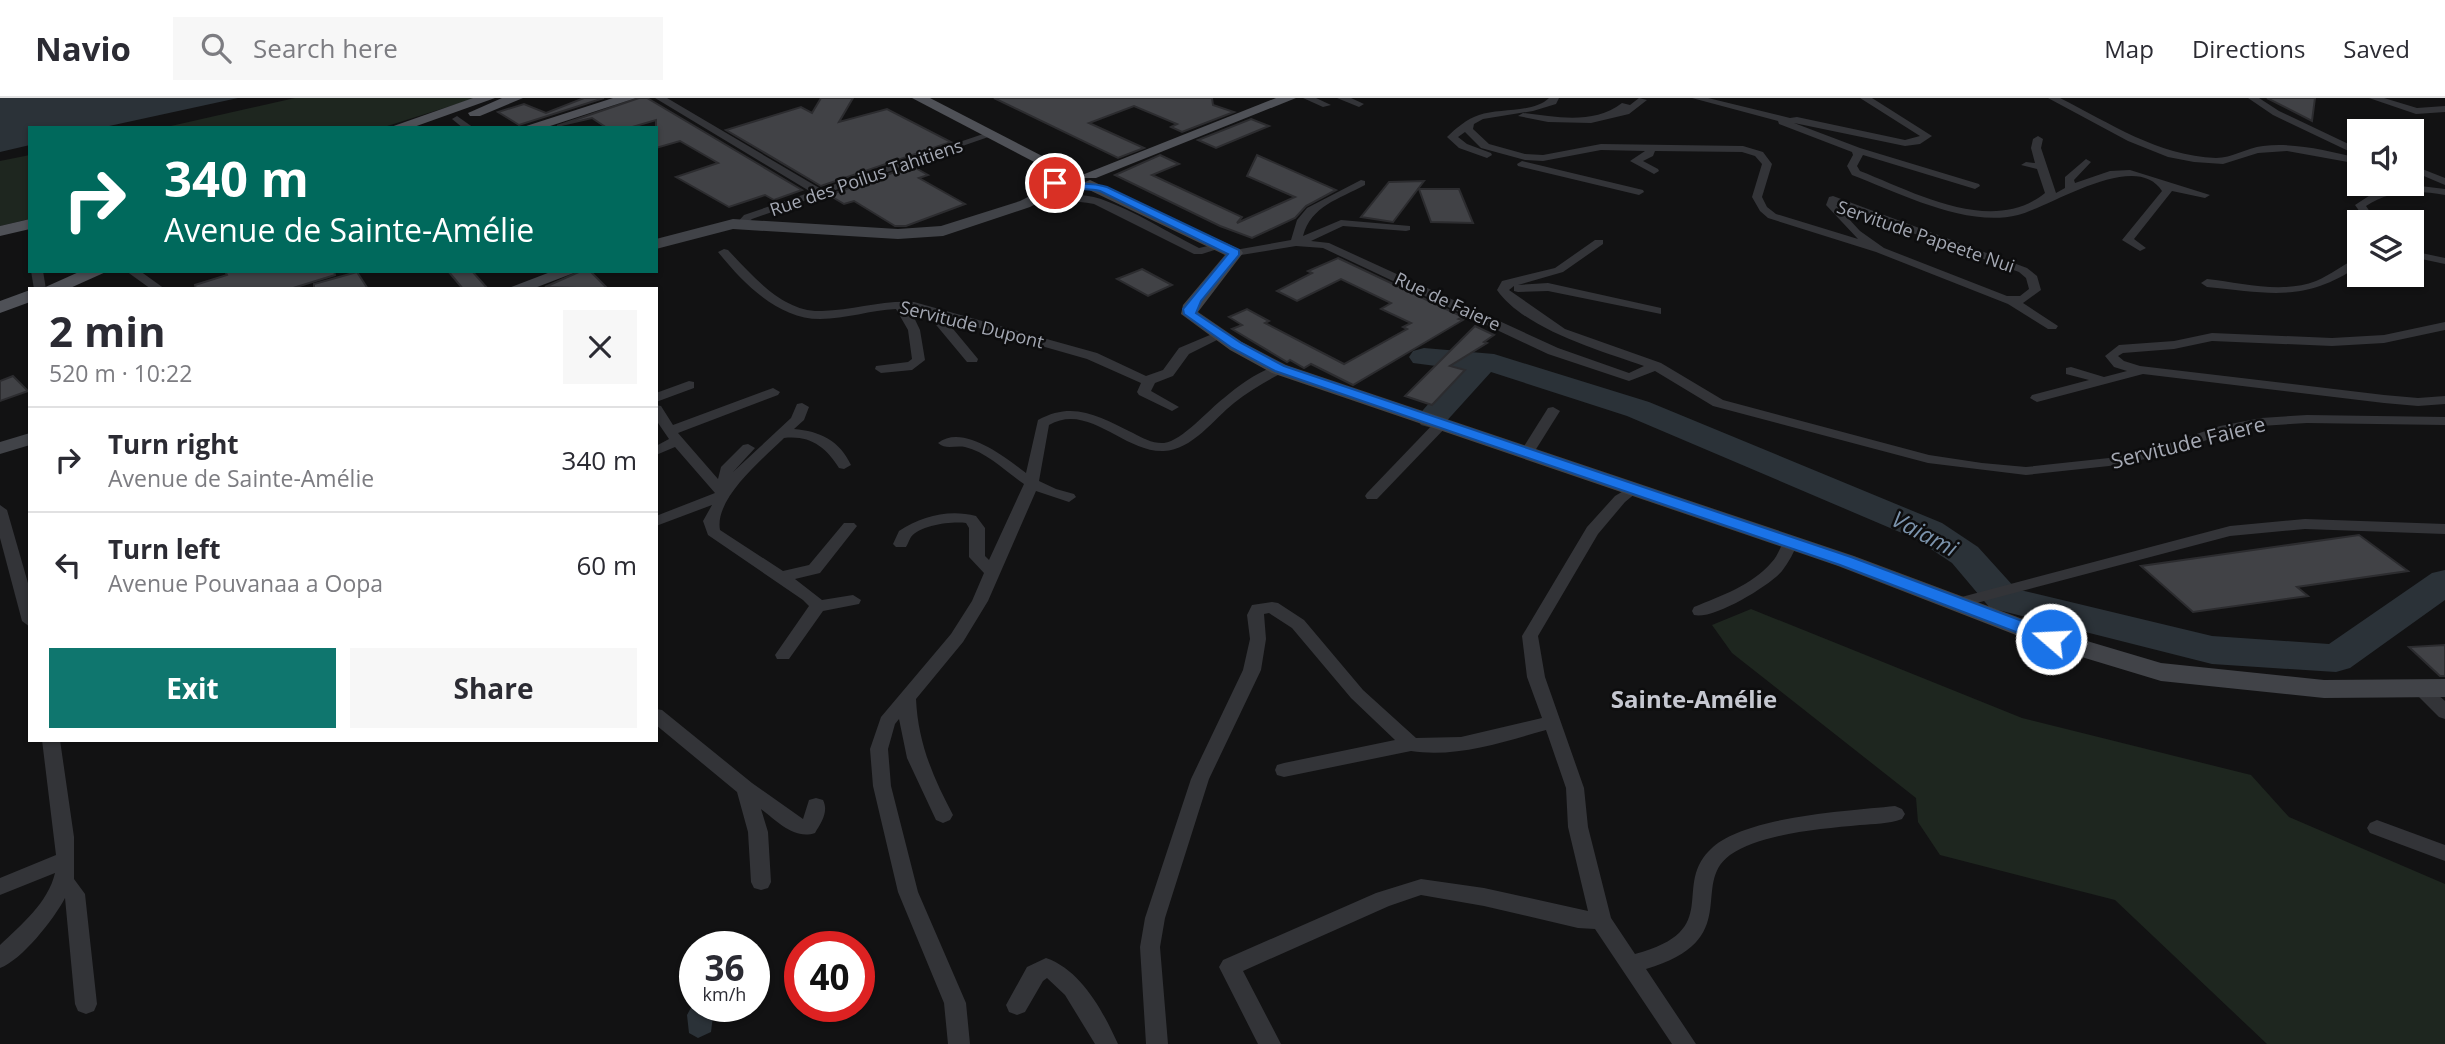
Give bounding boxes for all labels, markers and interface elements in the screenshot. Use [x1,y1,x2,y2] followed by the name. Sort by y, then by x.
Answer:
[173,17,663,80] search box
[35,26,131,71] text: Navio
[197,29,235,67] icon: search
[253,30,398,66] text: Search here
[2104,32,2154,65] text: Map
[2192,32,2305,65] text: Directions
[2343,32,2410,65] text: Saved
[2347,119,2424,287] map controls
[2347,119,2424,196] button: sound
[766,133,966,221] street label: Rue des Poilus Tahitiens
[164,145,309,211] text: 340 m
[1025,153,1085,213] pin
[49,154,140,245] icon: right
[1036,164,1074,202] icon: arrive
[1834,194,2018,278] street label: Servitude Papeete Nui
[164,208,534,251] text: Avenue de Sainte-Amélie
[2347,210,2424,287] button: layers
[1391,266,1505,336] street label: Rue de Faiere
[898,295,1046,353] street label: Servitude Dupont
[49,302,166,359] text: 2 min
[563,310,637,384] button: close
[49,357,192,389] text: 520 m · 10:22
[2108,409,2268,475] street label: Servitude Faiere
[108,426,239,462] text: Turn right
[49,441,87,479] icon: right
[562,442,637,478] text: 340 m
[108,462,374,494] text: Avenue de Sainte-Amélie
[1886,502,1965,564] water label: Vaiami
[108,531,220,567] text: Turn left
[49,546,87,584] icon: left
[576,547,637,583] text: 60 m
[108,567,383,599] text: Avenue Pouvanaa a Oopa
[2014,602,2088,676] position arrow
[49,648,336,728] button: Exit
[350,648,637,728] button: Share
[1611,682,1777,715] district label: Sainte-Amélie
[784,931,875,1022] speed limit sign: 40
[704,944,745,991] text: 36
[703,982,746,1006] text: km/h

